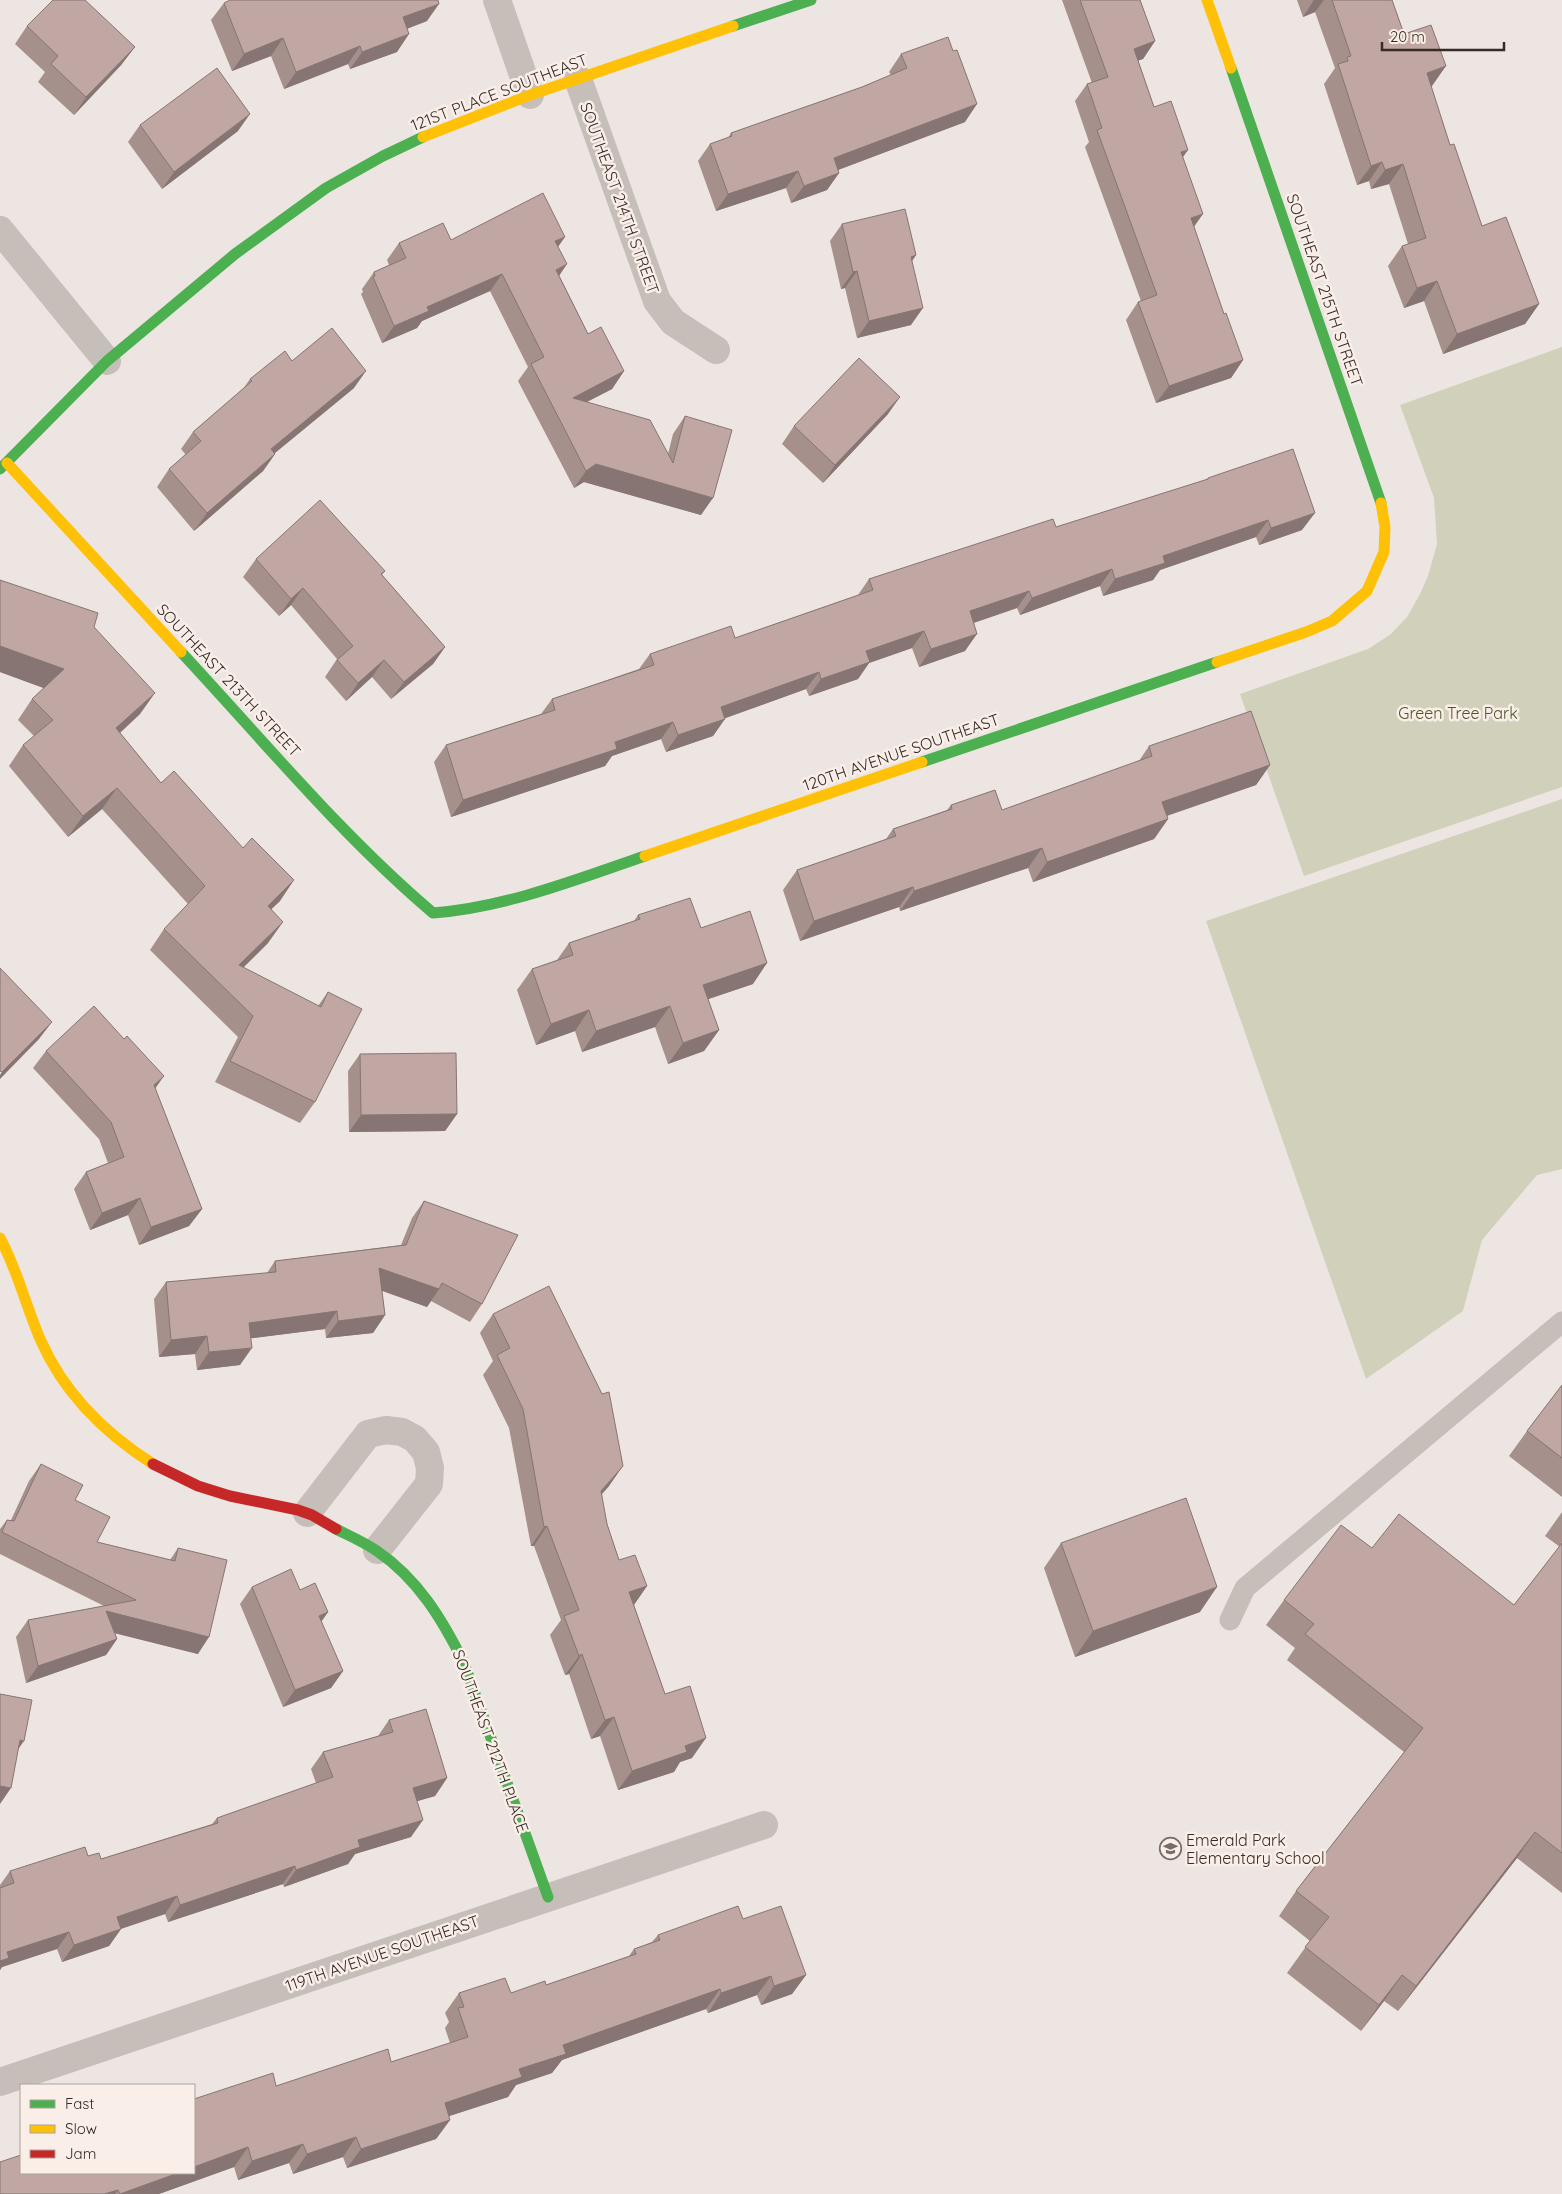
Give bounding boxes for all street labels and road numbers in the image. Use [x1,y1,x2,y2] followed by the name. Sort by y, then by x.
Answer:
[408,49,591,135] street label: 121ST PLACE SOUTHEAST
[576,100,664,297] street label: SOUTHEAST 214TH STREET
[1283,191,1368,389] street label: SOUTHEAST 215TH STREET
[153,599,306,761] street label: SOUTHEAST 213TH STREET
[800,709,1002,795] street label: 120TH AVENUE SOUTHEAST
[449,1647,533,1835] street label: SOUTHEAST 212TH PLACE
[283,1910,482,1996] street label: 119TH AVENUE SOUTHEAST

